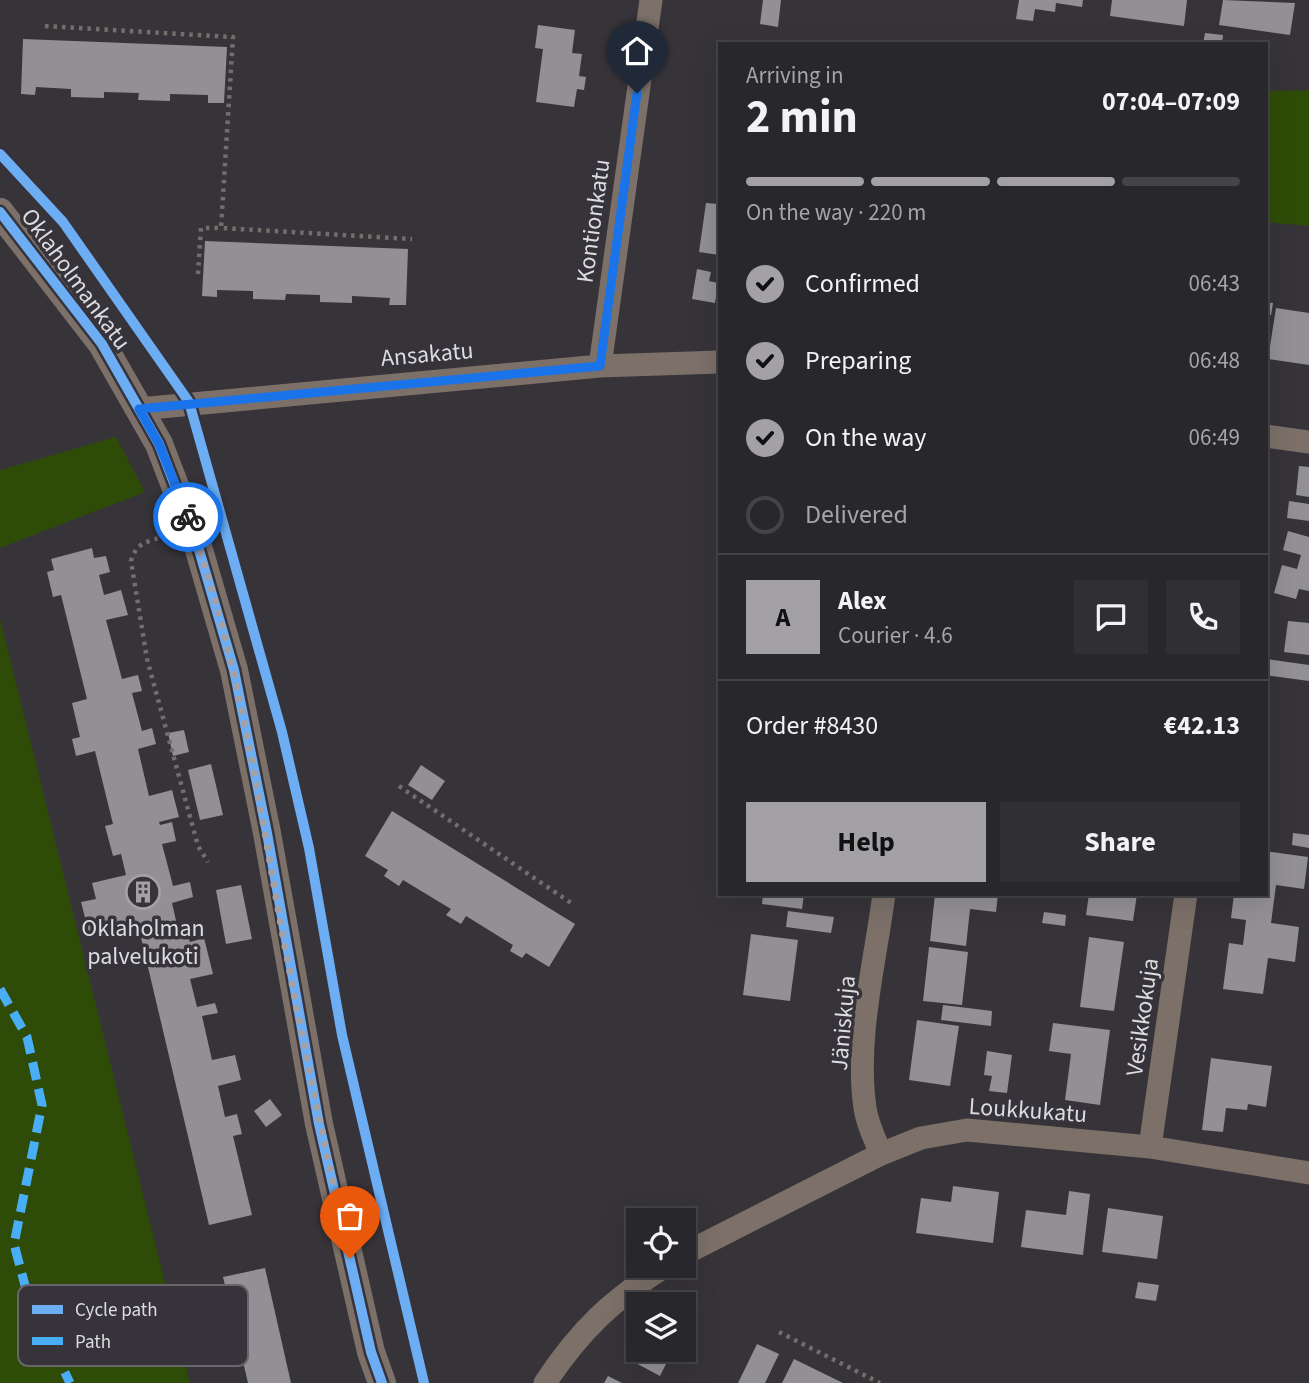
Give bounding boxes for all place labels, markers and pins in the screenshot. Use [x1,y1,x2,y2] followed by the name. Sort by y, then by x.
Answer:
[607,21,667,93] pin
[124,873,162,911] building icon: Oklaholman palvelukoti
[81,911,205,974] place label: Oklaholman palvelukoti
[320,1186,380,1258] pin

